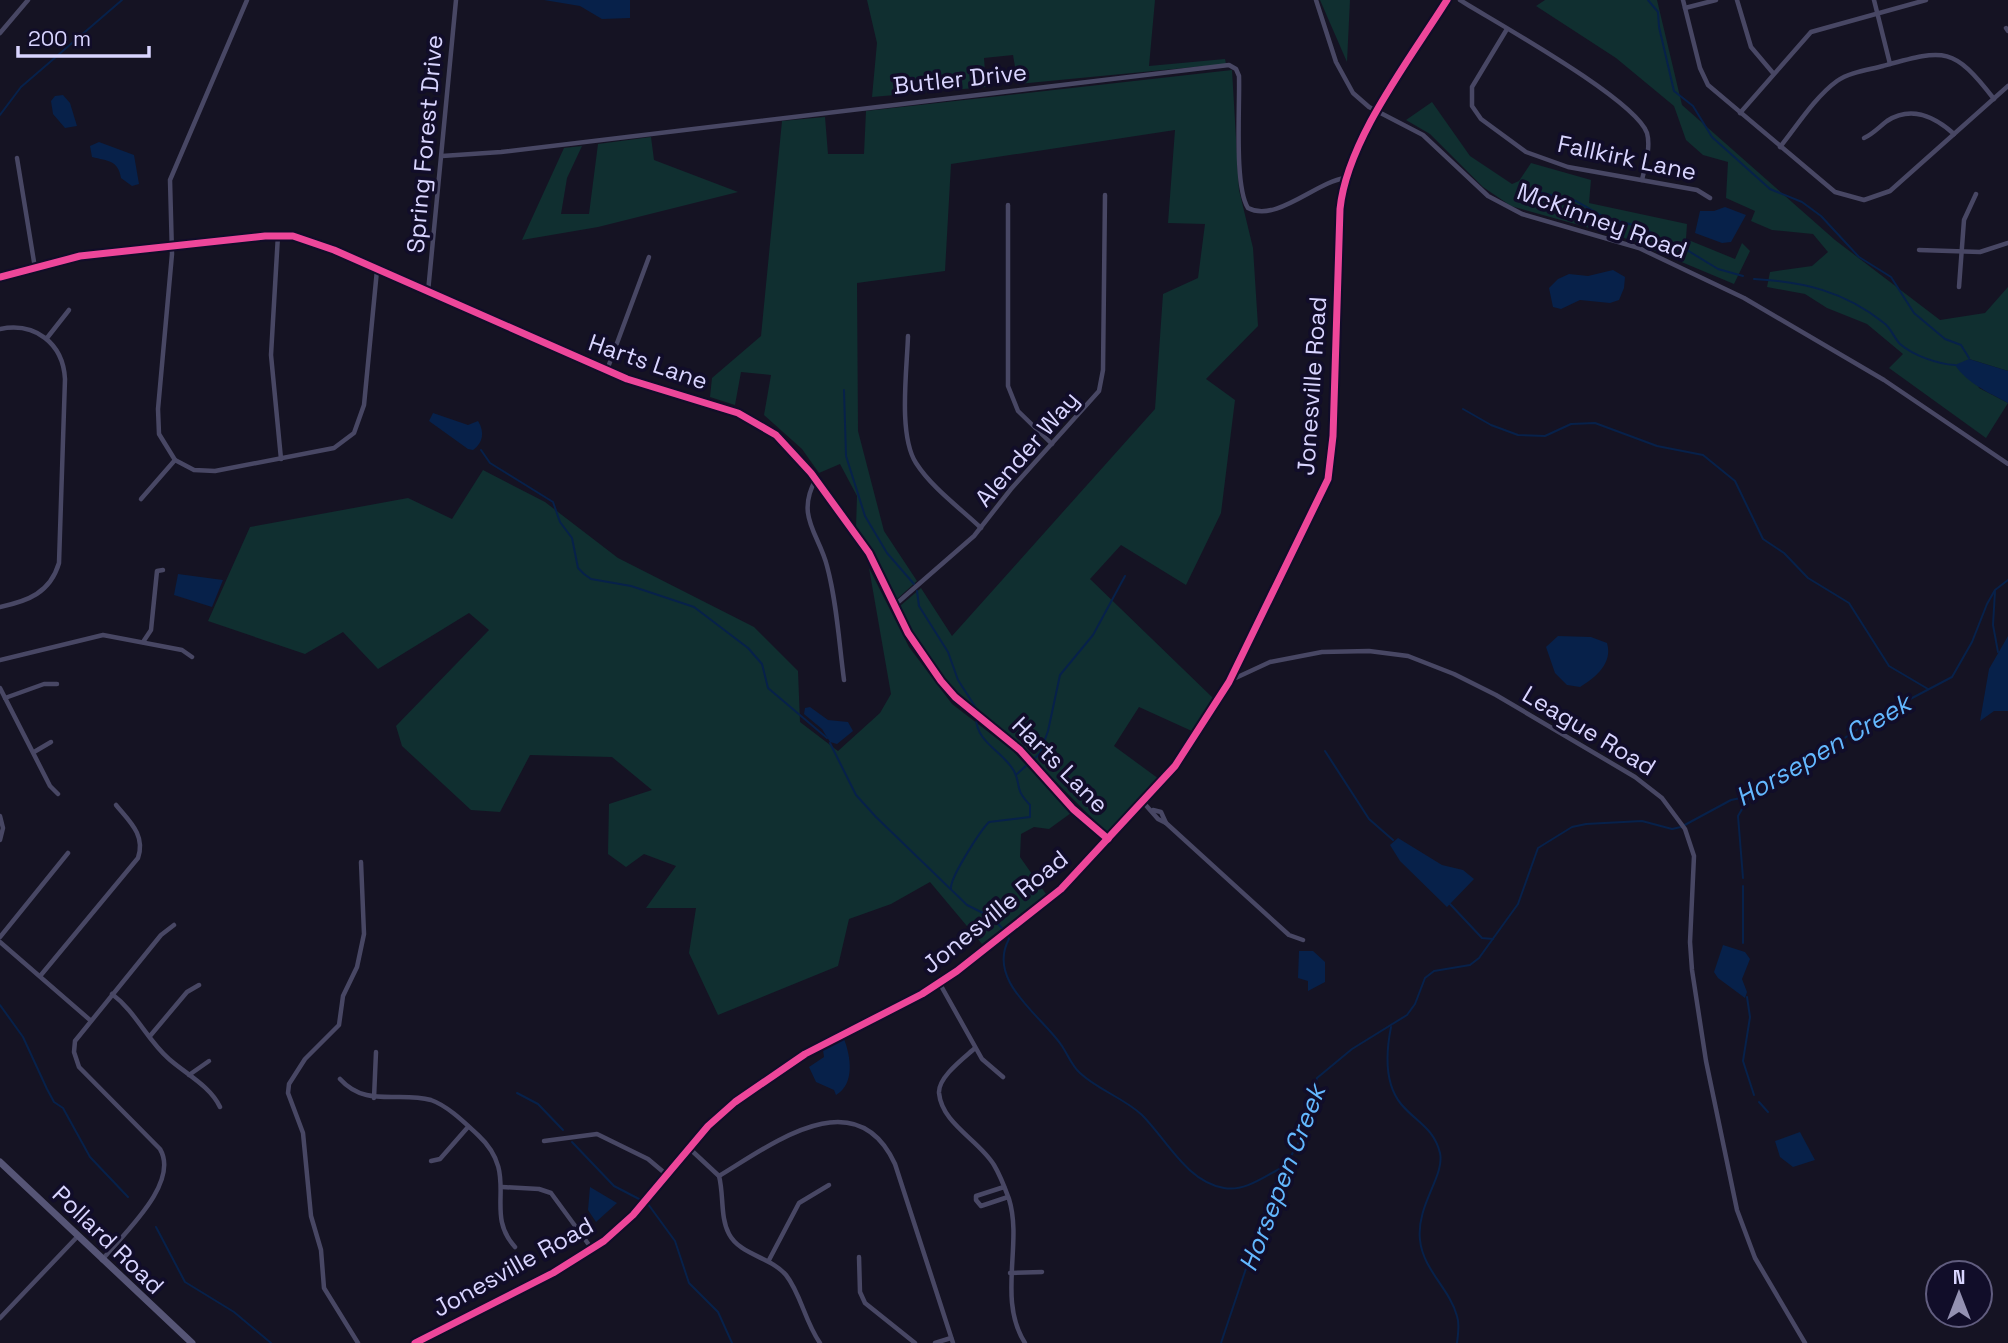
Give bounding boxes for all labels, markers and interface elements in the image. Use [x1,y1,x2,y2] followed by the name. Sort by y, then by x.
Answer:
[18,14,149,58] scale bar
[28,25,91,52] text: 200 m
[400,34,449,254] street label: Spring Forest Drive
[892,56,1028,101] street label: Butler Drive
[1555,128,1699,187] street label: Fallkirk Lane
[1513,175,1692,266] street label: McKinney Road
[1290,295,1333,477] street label: Jonesville Road
[584,327,712,396] street label: Harts Lane
[968,384,1085,513] street label: Alender Way
[1517,679,1662,783] street label: League Road
[1729,684,1920,814] water label: Horsepen Creek
[1005,710,1115,820] street label: Harts Lane
[915,843,1074,980] street label: Jonesville Road
[1231,1077,1334,1276] water label: Horsepen Creek
[46,1179,171,1301] street label: Pollard Road
[427,1210,599,1324] street label: Jonesville Road
[1924,1259,1994,1329] north arrow
[1953,1265,1965,1290] text: N

